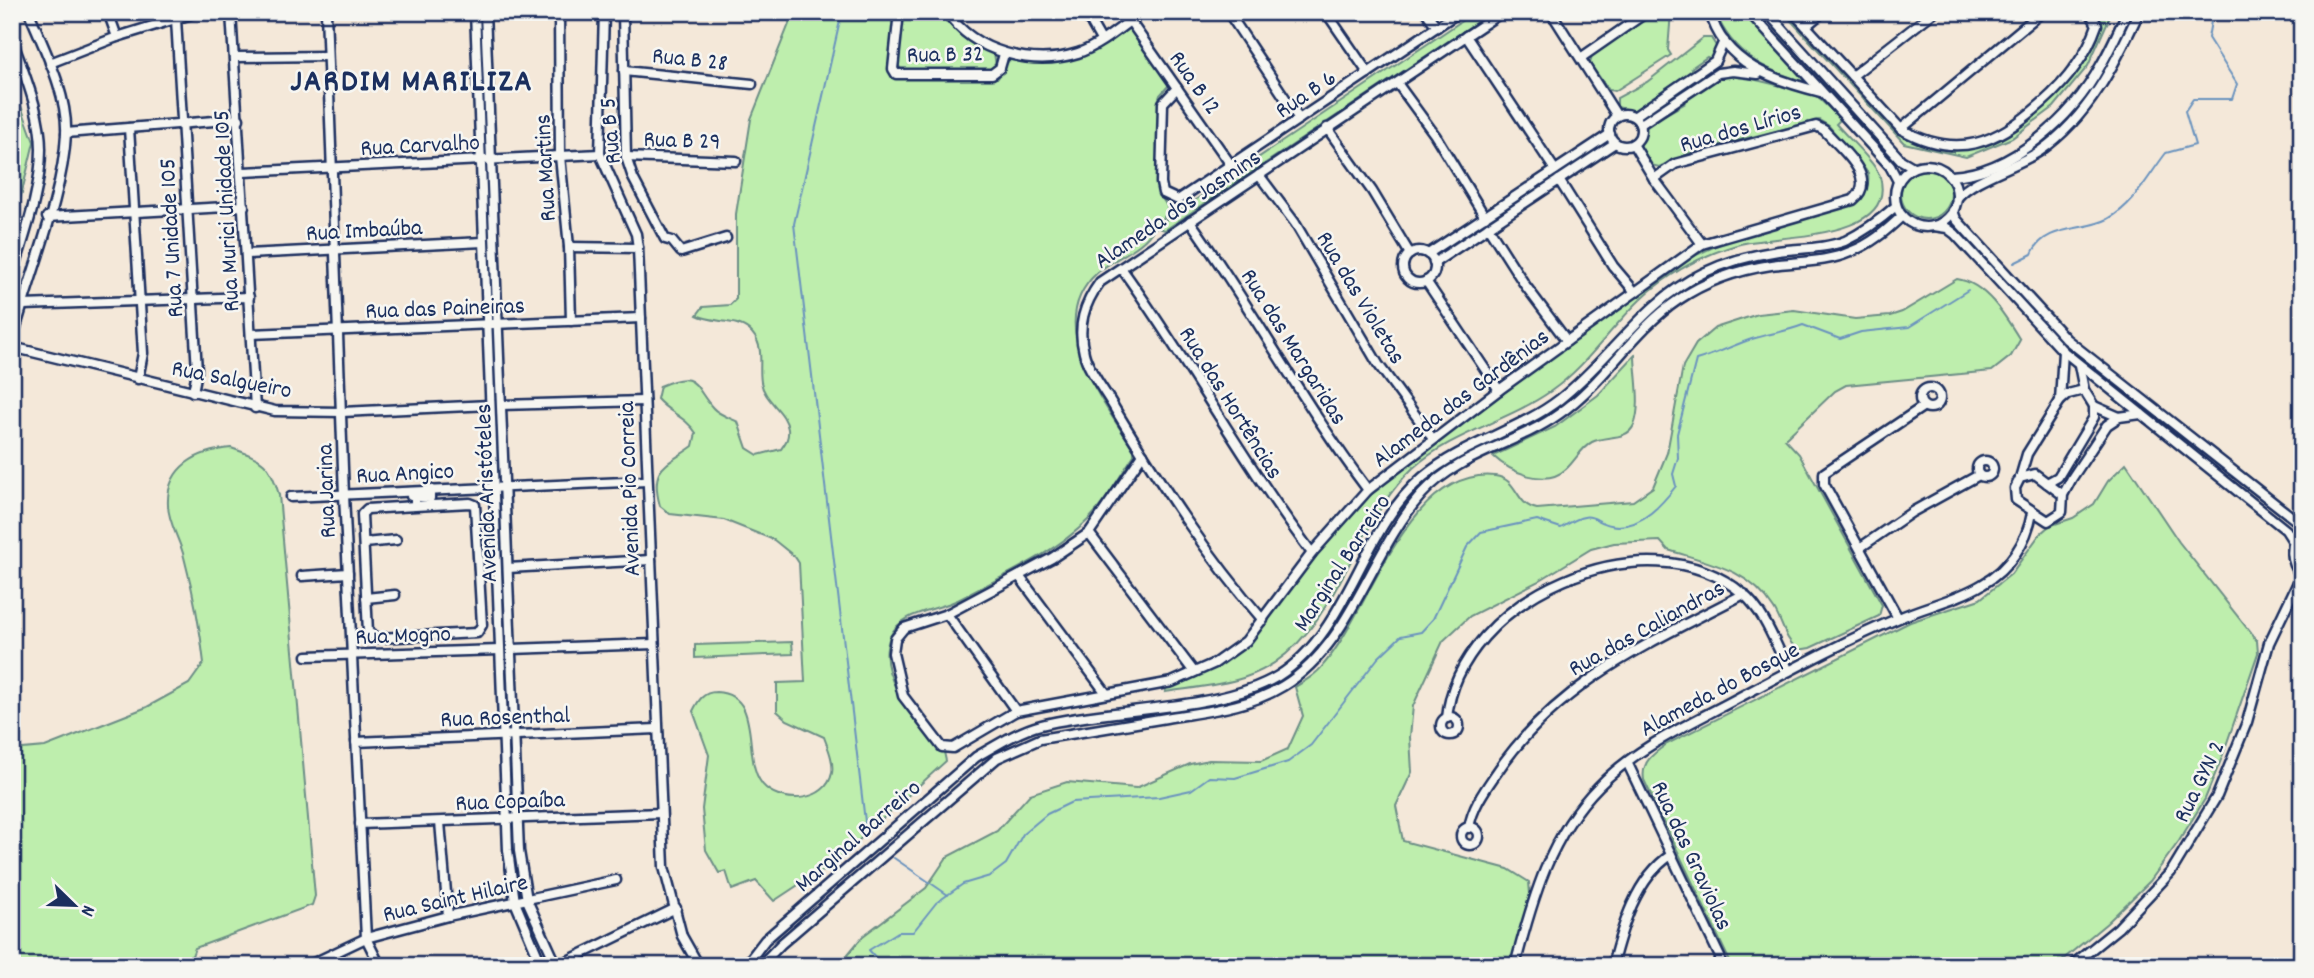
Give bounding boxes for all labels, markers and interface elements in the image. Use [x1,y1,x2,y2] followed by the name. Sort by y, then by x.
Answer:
[906,38,984,74] street label: Rua B 32
[650,40,729,82] street label: Rua B 28
[1159,45,1228,123] street label: Rua B 12
[290,61,534,107] district label: JARDIM MARILIZA
[1269,63,1344,128] street label: Rua B 6
[592,96,632,165] street label: Rua B 5
[1676,96,1805,163] street label: Rua dos Lírios
[206,109,250,313] street label: Rua Murici Unidade 105
[527,113,567,222] street label: Rua Martins
[643,124,721,160] street label: Rua B 29
[360,127,481,167] street label: Rua Carvalho
[1088,142,1269,279] street label: Alameda dos Jasmins
[152,157,194,319] street label: Rua 7 Unidade 105
[305,212,424,252] street label: Rua Imbaúba
[1306,226,1413,372] street label: Rua das Violetas
[1231,263,1354,432] street label: Rua das Margaridas
[365,290,526,330] street label: Rua das Paineiras
[1169,321,1290,487] street label: Rua das Hortências
[1366,321,1557,477] street label: Alameda das Gardênias
[168,353,294,409] street label: Rua Salgueiro
[611,400,651,577] street label: Avenida Pio Correia
[468,403,508,583] street label: Avenida Aristóteles
[309,442,347,539] street label: Rua Jarina
[355,455,455,495] street label: Rua Angico
[1286,488,1401,639] street label: Marginal Barreiro
[1563,573,1732,687] street label: Rua das Caliandras
[355,618,452,656] street label: Rua Mogno
[1635,634,1806,747] street label: Alameda do Bosque
[440,700,571,738] street label: Rua Rosenthal
[2166,736,2235,829] street label: Rua GYN 2
[788,773,930,902] street label: Marginal Barreiro
[1641,776,1740,937] street label: Rua das Graviolas
[455,784,566,822] street label: Rua Copaíba
[380,867,532,933] street label: Rua Saint Hilaire
[38,870,108,940] north arrow
[72,901,101,920] text: N

